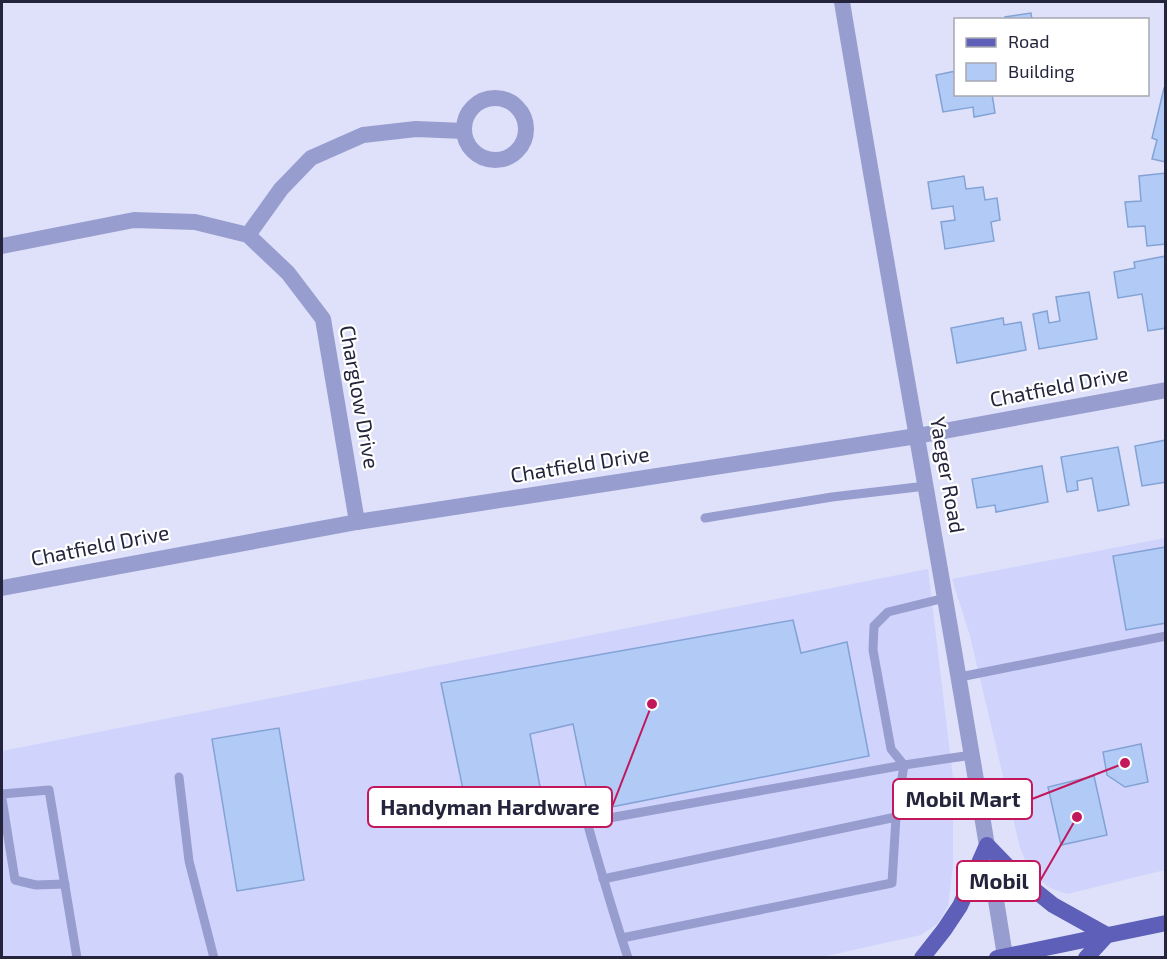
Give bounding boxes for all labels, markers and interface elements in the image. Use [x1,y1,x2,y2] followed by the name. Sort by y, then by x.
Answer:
[954,18,1149,96] legend
[1008,30,1049,52] text: Road
[1008,60,1075,82] text: Building
[336,323,385,470] street label: Charglow Drive
[987,360,1130,411] street label: Chatfield Drive
[926,415,971,535] street label: Yaeger Road
[508,440,651,487] street label: Chatfield Drive
[28,519,171,570] street label: Chatfield Drive
[893,779,1032,819] callout: Mobil Mart
[906,785,1020,811] text: Mobil Mart
[368,787,612,827] callout: Handyman Hardware
[380,793,600,820] text: Handyman Hardware
[957,861,1040,901] callout: Mobil
[969,867,1030,893] text: Mobil

